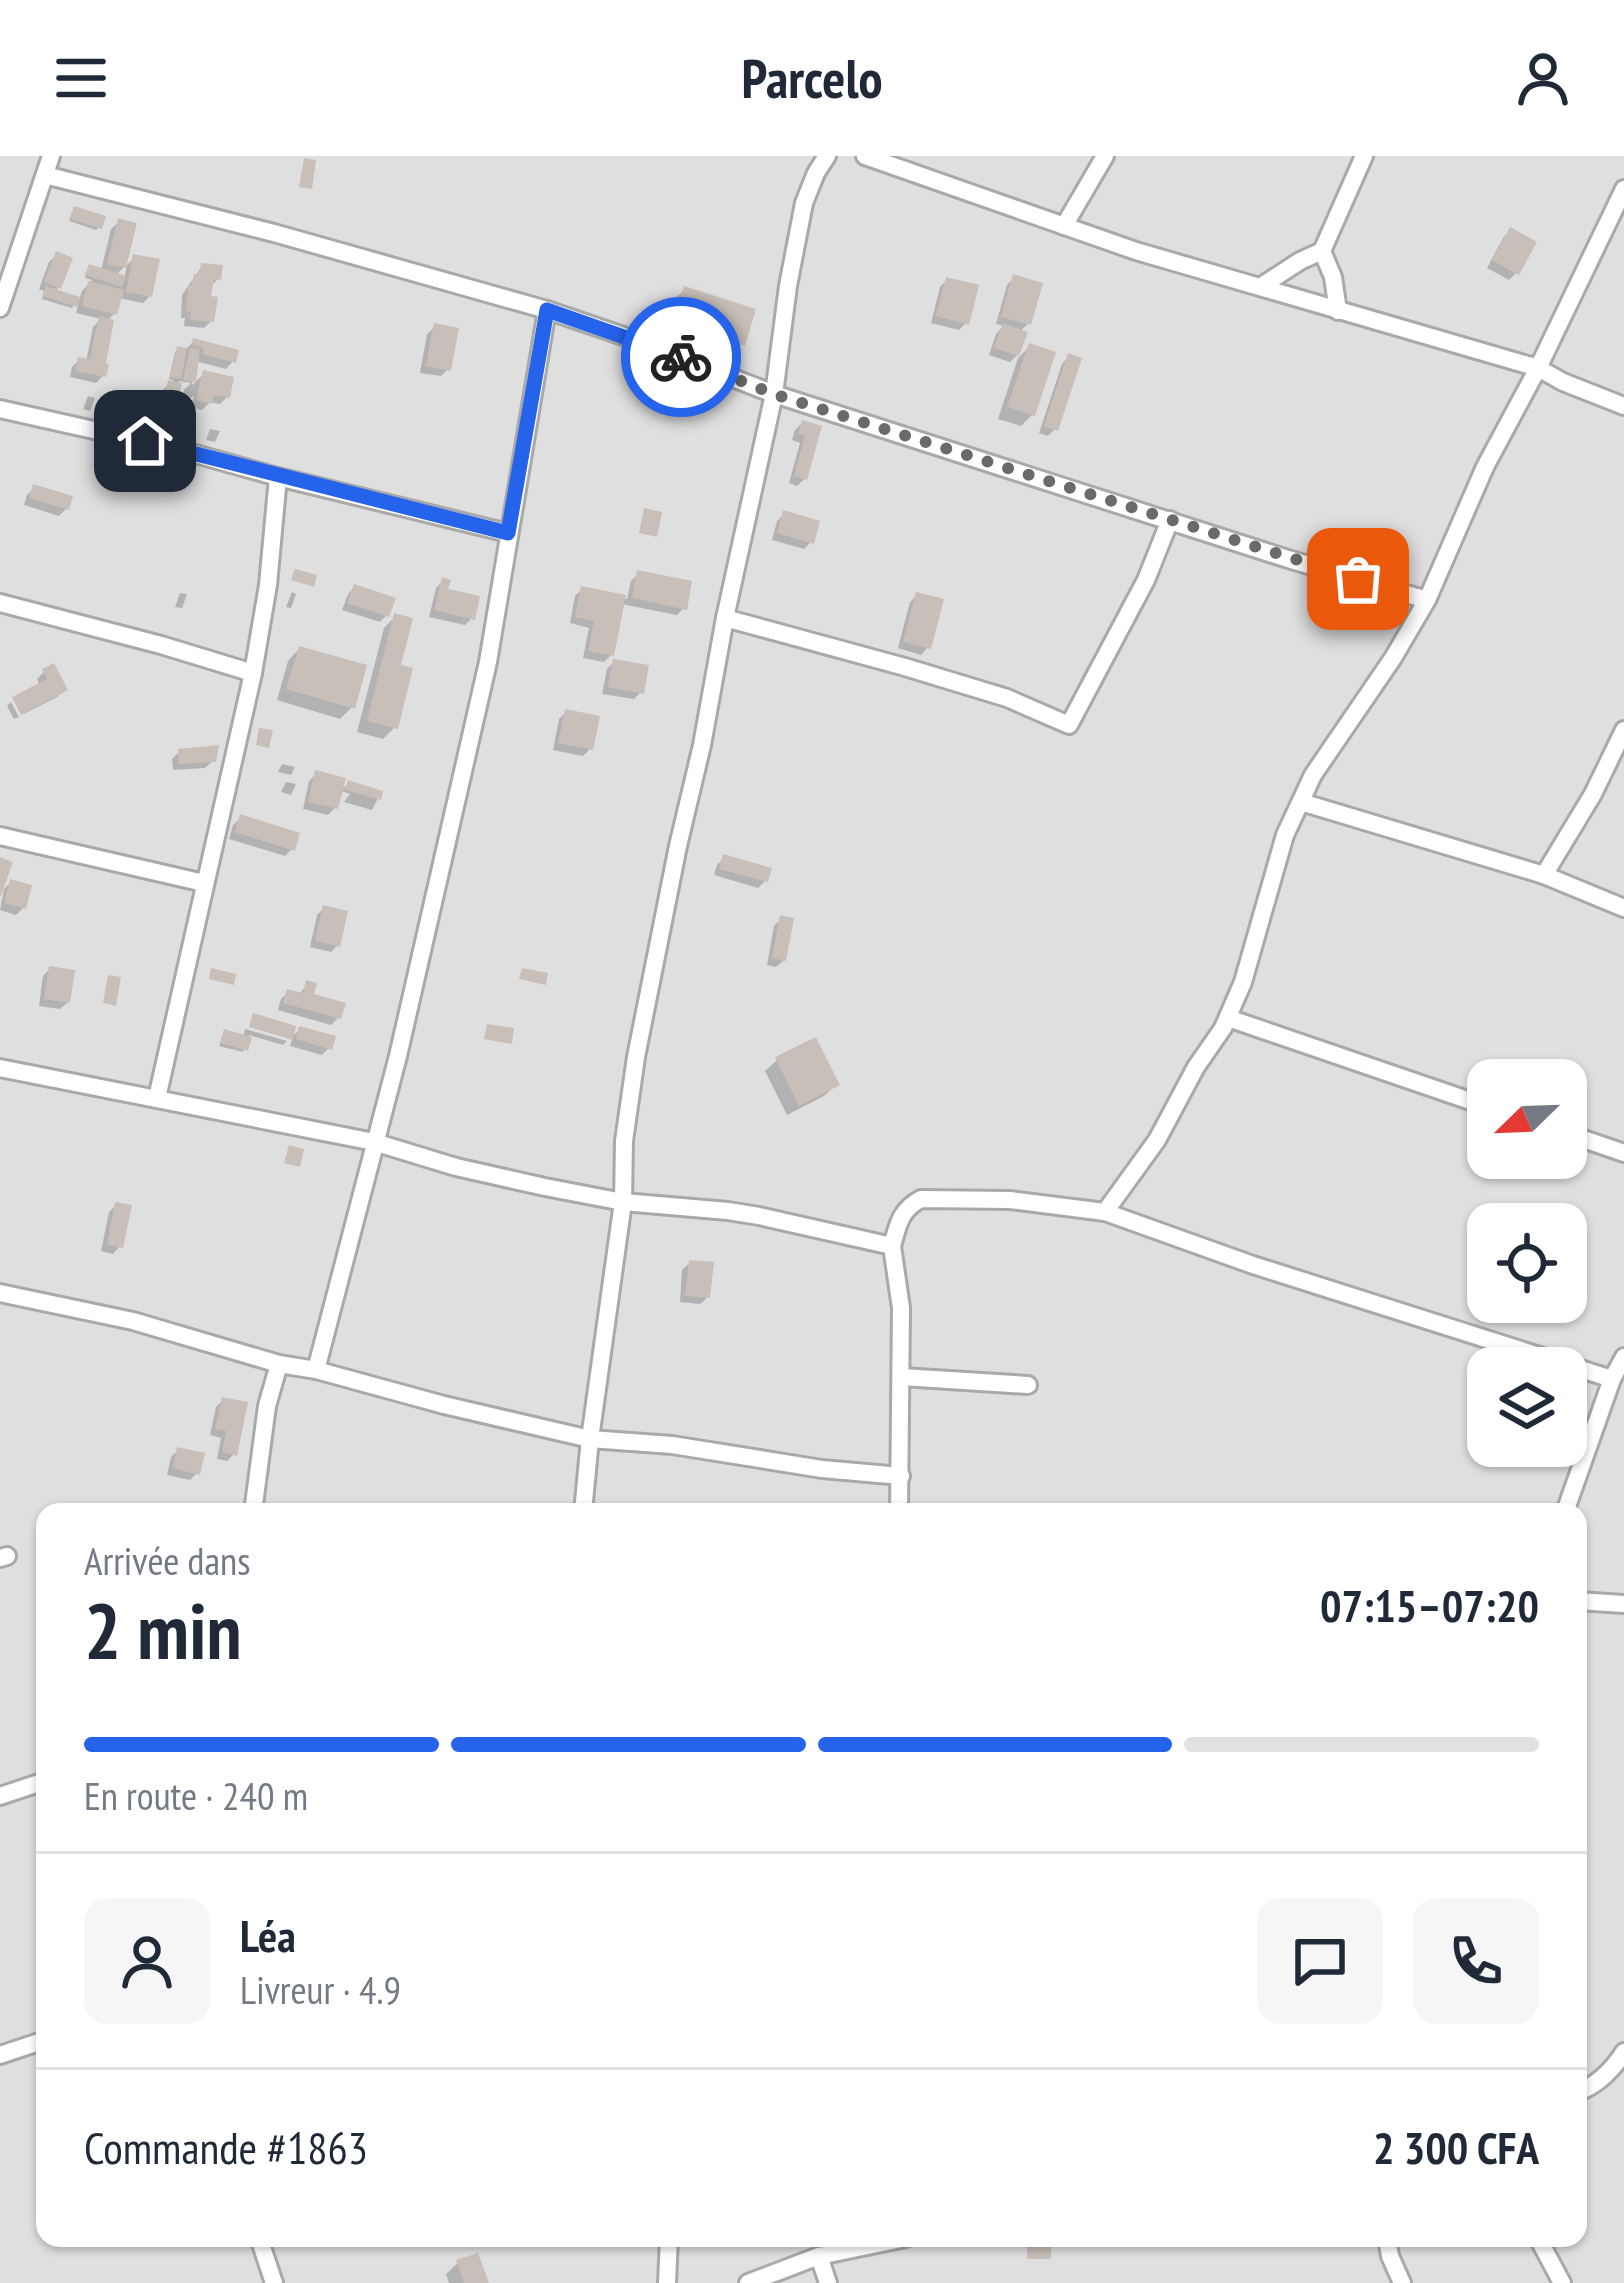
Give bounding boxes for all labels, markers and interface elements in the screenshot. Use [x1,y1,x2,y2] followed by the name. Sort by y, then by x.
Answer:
[741,43,883,113] text: Parcelo
[48,45,114,111] icon: menu
[1510,45,1576,111] icon: person
[621,297,741,417] courier
[648,324,714,390] icon: bike
[94,390,196,492] pin
[112,408,178,474] icon: home
[1307,528,1409,630] pin
[1325,546,1391,612] icon: bag
[1467,1059,1587,1179] north arrow
[1467,1059,1587,1467] map controls
[1467,1203,1587,1323] button: locate
[1467,1347,1587,1467] button: layers
[84,1535,250,1586] text: Arrivée dans
[1320,1576,1539,1634] text: 07:15–07:20
[84,1580,242,1681] text: 2 min
[84,1770,308,1821] text: En route · 240 m
[84,1898,210,2024] button: person
[1257,1898,1383,2024] button: chat
[1413,1898,1539,2024] button: phone
[240,1906,296,1964] text: Léa
[240,1964,401,2015] text: Livreur · 4.9
[84,2118,368,2176] text: Commande #1863
[1373,2118,1539,2176] text: 2 300 CFA

